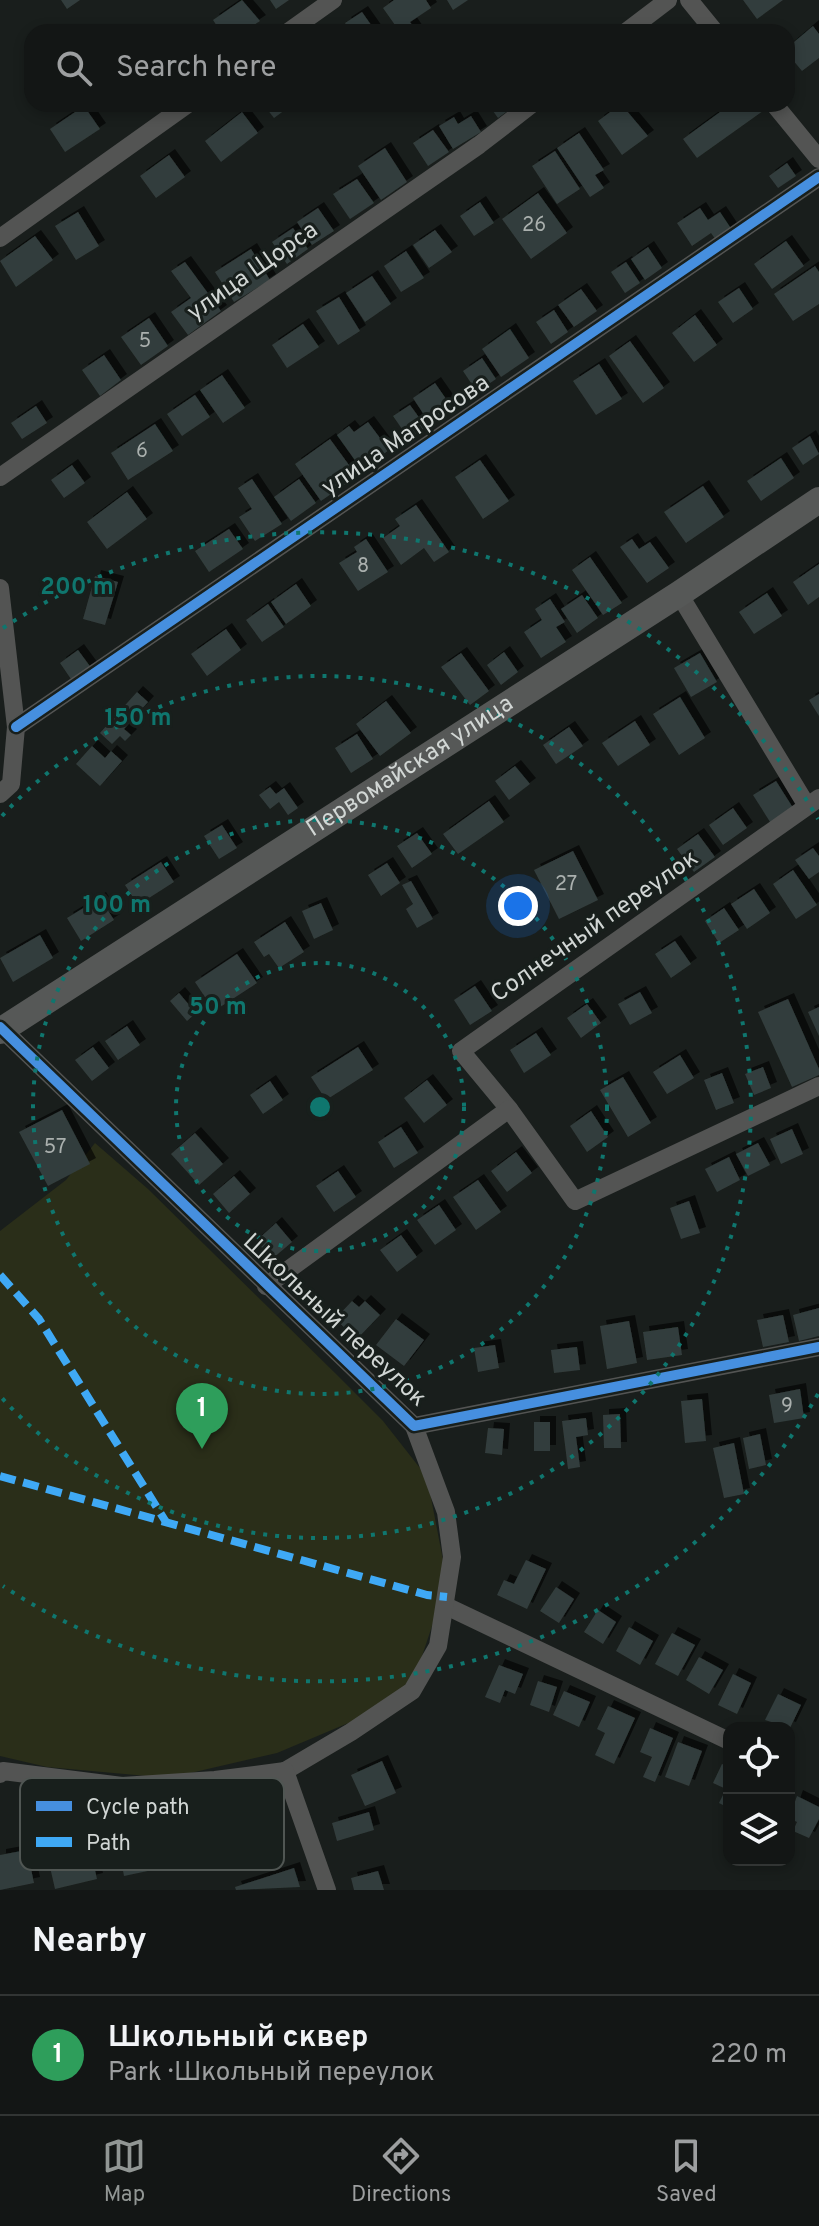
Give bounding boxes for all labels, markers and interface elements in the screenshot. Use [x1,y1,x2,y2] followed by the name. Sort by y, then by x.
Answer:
[24,24,795,112] search box
[52,46,96,90] icon: search
[116,50,276,87] text: Search here
[522,213,546,239] house number: 26
[182,216,324,328] street label: улица Щорса
[139,329,151,355] house number: 5
[316,369,496,503] street label: улица Матросова
[136,439,148,465] house number: 6
[357,554,369,580] house number: 8
[40,573,114,603] text: 200 m
[301,689,520,845] street label: Первомайская улица
[104,704,172,734] text: 150 m
[485,844,705,1010] street label: Солнечный переулок
[555,872,577,898] house number: 27
[498,886,538,926] your location
[83,891,151,921] text: 100 m
[189,993,247,1023] text: 50 m
[306,1093,334,1121] centre of rings
[44,1135,66,1161] house number: 57
[236,1228,432,1414] street label: Школьный переулок
[176,1383,228,1449] pin: 1
[781,1394,793,1420] house number: 9
[723,1722,795,1866] map controls
[723,1722,795,1794] button: locate
[20,1778,284,1870] legend
[723,1794,795,1866] button: layers
[86,1795,190,1822] text: Cycle path
[86,1831,131,1858] text: Path
[32,1921,147,1964] text: Nearby
[108,2020,368,2057] text: Школьный сквер
[53,2039,63,2072] text: 1
[710,2039,787,2072] text: 220 m
[108,2057,435,2090] text: Park · Школьный переулок
[102,2134,146,2209] tab: Map
[351,2134,451,2209] tab: Directions
[656,2134,717,2209] tab: Saved

